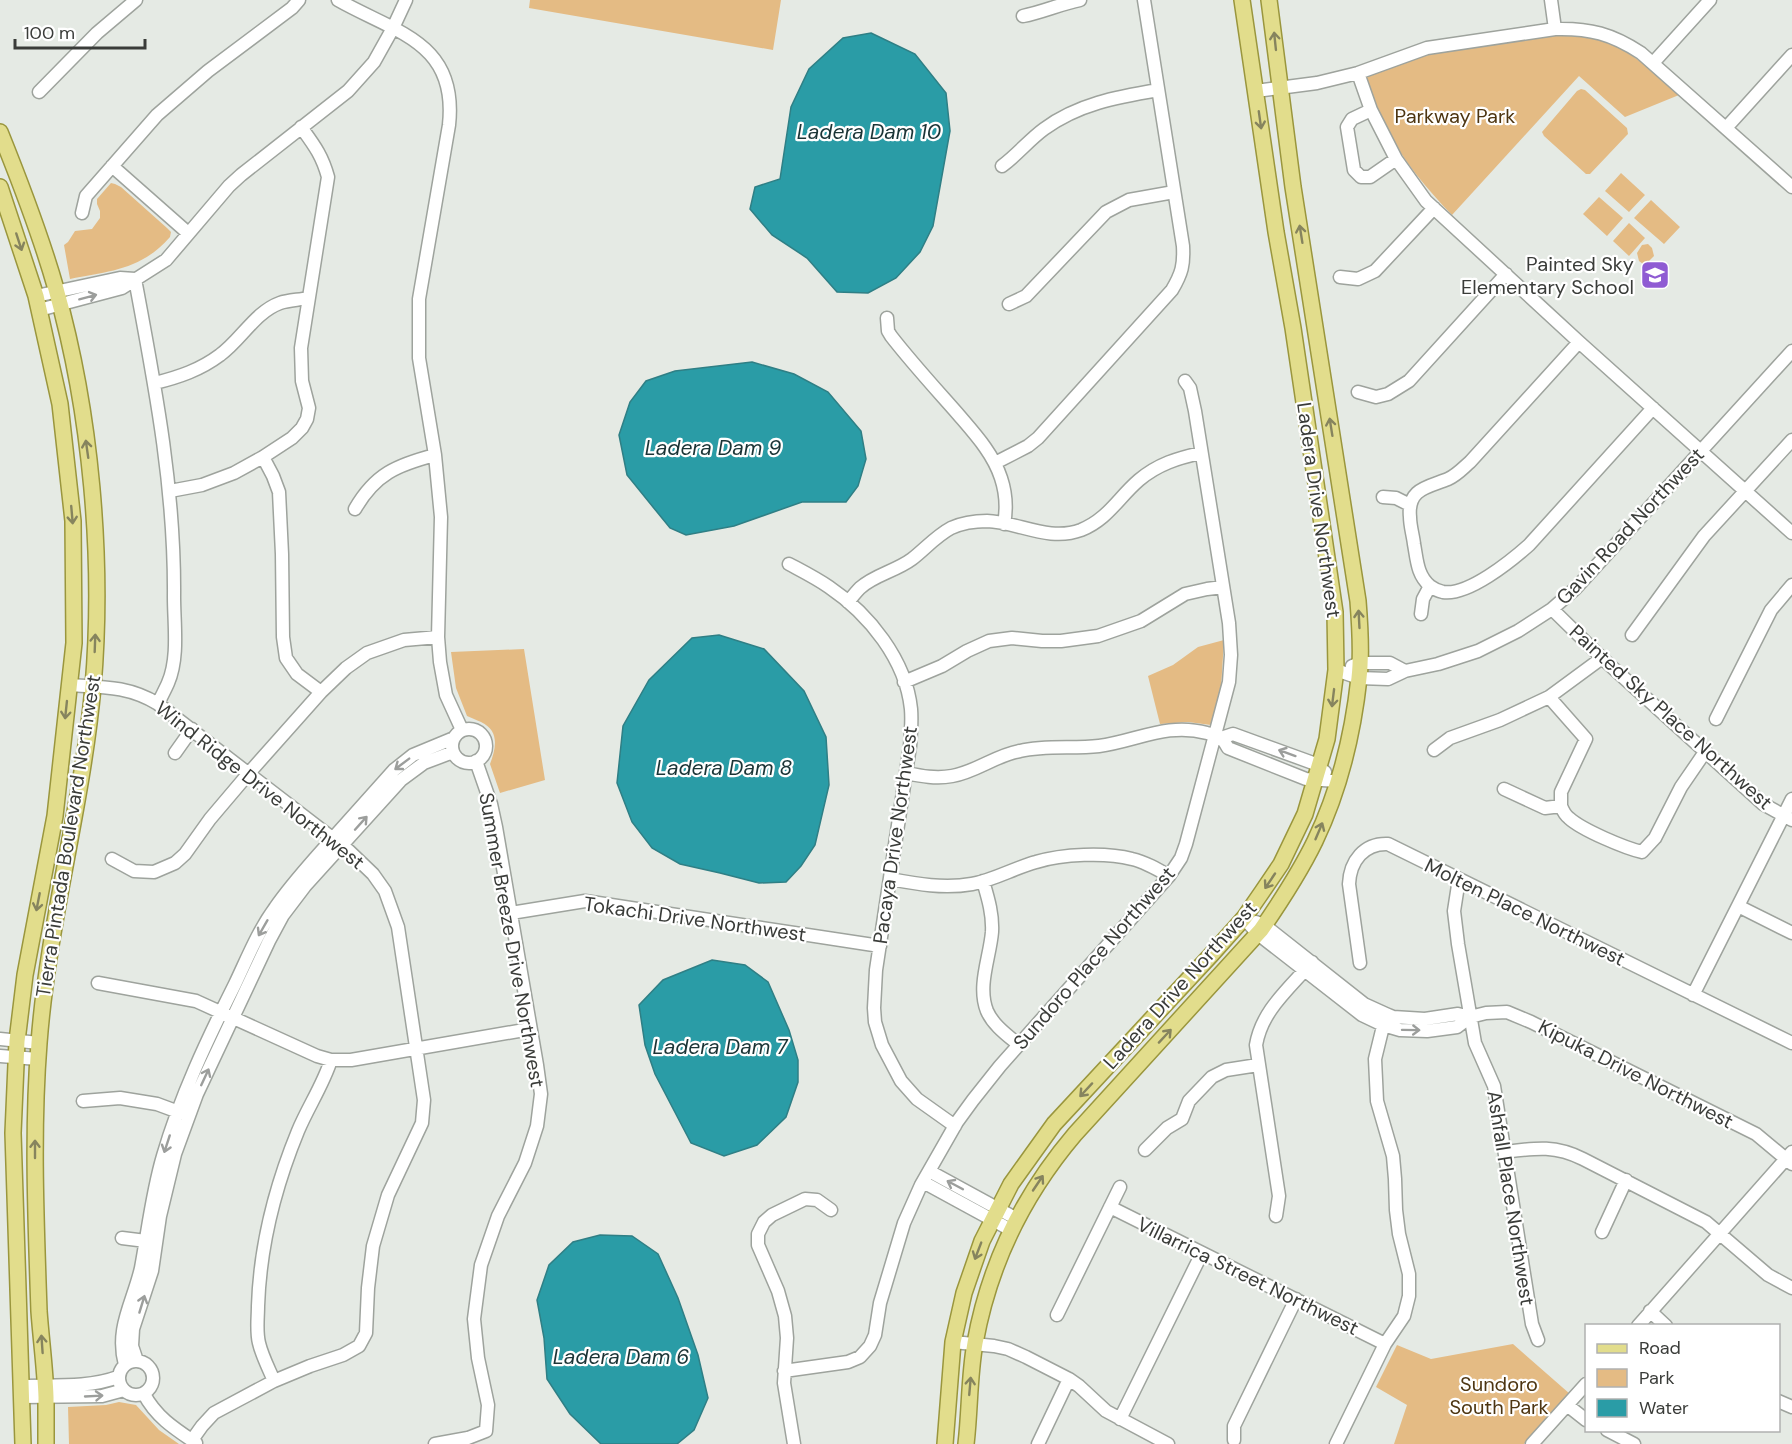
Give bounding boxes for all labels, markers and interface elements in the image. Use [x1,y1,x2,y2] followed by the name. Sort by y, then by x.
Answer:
[15,12,146,50] scale bar
[24,21,75,45] text: 100 m
[1269,31,1280,51] one-way arrow
[1395,103,1515,129] park label: Parkway Park
[1255,110,1266,130] one-way arrow
[797,118,941,146] water label: Ladera Dam 10
[1295,225,1306,244] one-way arrow
[14,232,25,251] one-way arrow
[1461,251,1634,300] place label: Painted Sky Elementary School
[1639,259,1671,291] school or university icon: Painted Sky Elementary School
[78,290,97,302] one-way arrow
[1291,400,1347,620] street label: Ladera Drive Northwest
[1325,417,1336,437] one-way arrow
[645,434,781,462] water label: Ladera Dam 9
[81,439,92,459] one-way arrow
[1550,442,1710,610] street label: Gavin Road Northwest
[67,505,78,525] one-way arrow
[1354,610,1365,630] one-way arrow
[1564,619,1778,815] street label: Painted Sky Place Northwest
[89,634,100,654] one-way arrow
[30,673,106,999] street label: Tierra Pintada Boulevard Northwest
[1327,688,1338,707] one-way arrow
[150,695,370,875] street label: Wind Ridge Drive Northwest
[61,699,72,719] one-way arrow
[867,724,923,946] street label: Pacaya Drive Northwest
[1278,747,1297,758] one-way arrow
[656,754,792,782] water label: Ladera Dam 8
[394,757,410,770] one-way arrow
[473,790,551,1090] street label: Summer Breeze Drive Northwest
[354,816,368,831] one-way arrow
[1315,822,1326,840] one-way arrow
[1420,852,1630,972] street label: Molten Place Northwest
[1007,861,1181,1055] street label: Sundoro Place Northwest
[1264,872,1276,888] one-way arrow
[582,891,808,947] street label: Tokachi Drive Northwest
[32,892,43,912] one-way arrow
[1098,895,1263,1075] street label: Ladera Drive Northwest
[257,919,269,936] one-way arrow
[1534,1014,1738,1135] street label: Kipuka Drive Northwest
[1401,1025,1421,1036] one-way arrow
[1158,1028,1172,1043] one-way arrow
[653,1033,789,1061] water label: Ladera Dam 7
[200,1068,212,1086] one-way arrow
[1079,1082,1093,1097] one-way arrow
[1481,1089,1541,1308] street label: Ashfall Place Northwest
[160,1134,171,1153] one-way arrow
[29,1139,41,1159] one-way arrow
[1032,1175,1044,1192] one-way arrow
[946,1179,964,1190] one-way arrow
[1133,1211,1363,1341] street label: Villarrica Street Northwest
[972,1241,983,1259] one-way arrow
[137,1295,148,1314] one-way arrow
[1585,1324,1780,1432] legend
[36,1334,47,1354] one-way arrow
[1639,1336,1681,1360] text: Road
[553,1343,689,1371] water label: Ladera Dam 6
[1639,1366,1675,1390] text: Park
[1449,1371,1549,1420] park label: Sundoro South Park
[965,1376,976,1396] one-way arrow
[84,1390,104,1401] one-way arrow
[1639,1396,1689,1420] text: Water

